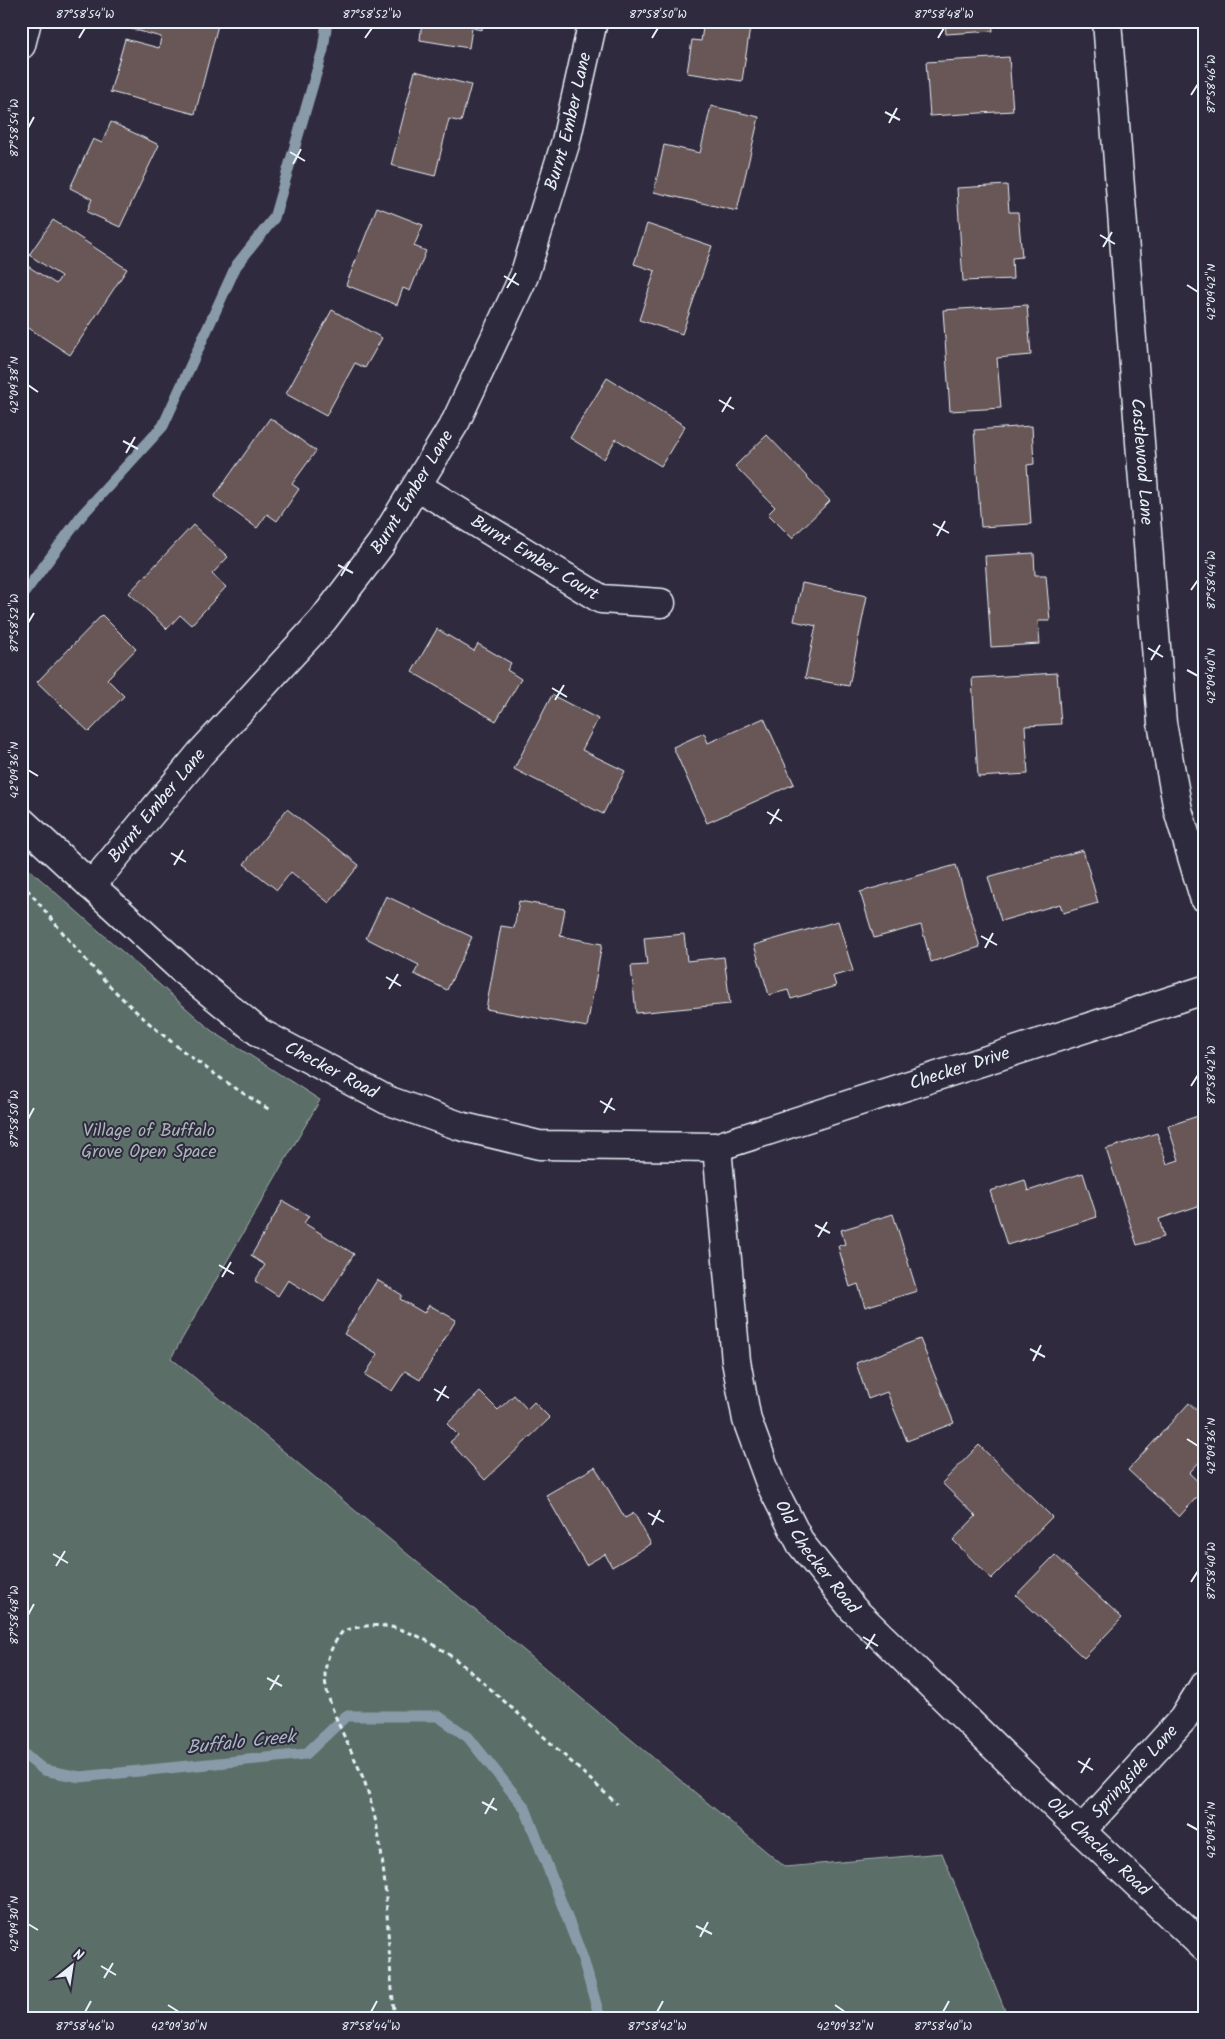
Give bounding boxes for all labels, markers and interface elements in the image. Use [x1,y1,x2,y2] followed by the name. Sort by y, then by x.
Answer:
[56,5,114,24] text: 87°58'54"W
[342,5,402,24] text: 87°58'52"W
[629,5,687,24] text: 87°58'50"W
[914,5,974,24] text: 87°58'48"W
[537,50,600,194] street label: Burnt Ember Lane
[1202,55,1221,113] text: 87°58'46"W
[5,99,24,157] text: 87°58'54"W
[1202,264,1221,320] text: 42°09'42"N
[5,356,24,414] text: 42°09'38"N
[1122,397,1161,526] street label: Castlewood Lane
[363,425,462,561] street label: Burnt Ember Lane
[465,508,605,609] street label: Burnt Ember Court
[1202,551,1221,609] text: 87°58'44"W
[5,593,24,653] text: 87°58'52"W
[1202,648,1221,704] text: 42°09'40"N
[5,742,24,798] text: 42°09'36"N
[101,742,213,870] street label: Burnt Ember Lane
[279,1034,384,1108] street label: Checker Road
[906,1039,1014,1098] street label: Checker Drive
[1202,1045,1221,1105] text: 87°58'42"W
[5,1090,24,1148] text: 87°58'50"W
[81,1117,217,1167] park label: Village of Buffalo Grove Open Space
[1202,1418,1221,1474] text: 42°09'36"N
[767,1495,867,1622] street label: Old Checker Road
[1202,1542,1221,1600] text: 87°58'40"W
[5,1585,24,1645] text: 87°58'48"W
[1084,1718,1186,1826] street label: Springside Lane
[185,1722,300,1764] water label: Buffalo Creek
[1039,1790,1157,1904] street label: Old Checker Road
[1202,1802,1221,1858] text: 42°09'34"N
[5,1896,24,1952] text: 42°09'30"N
[48,1942,98,1992] north arrow
[69,1944,87,1967] text: N
[56,2017,114,2036] text: 87°58'46"W
[151,2017,207,2036] text: 42°09'30"N
[342,2017,400,2036] text: 87°58'44"W
[627,2017,687,2036] text: 87°58'42"W
[816,2017,874,2036] text: 42°09'32"N
[914,2017,972,2036] text: 87°58'40"W

